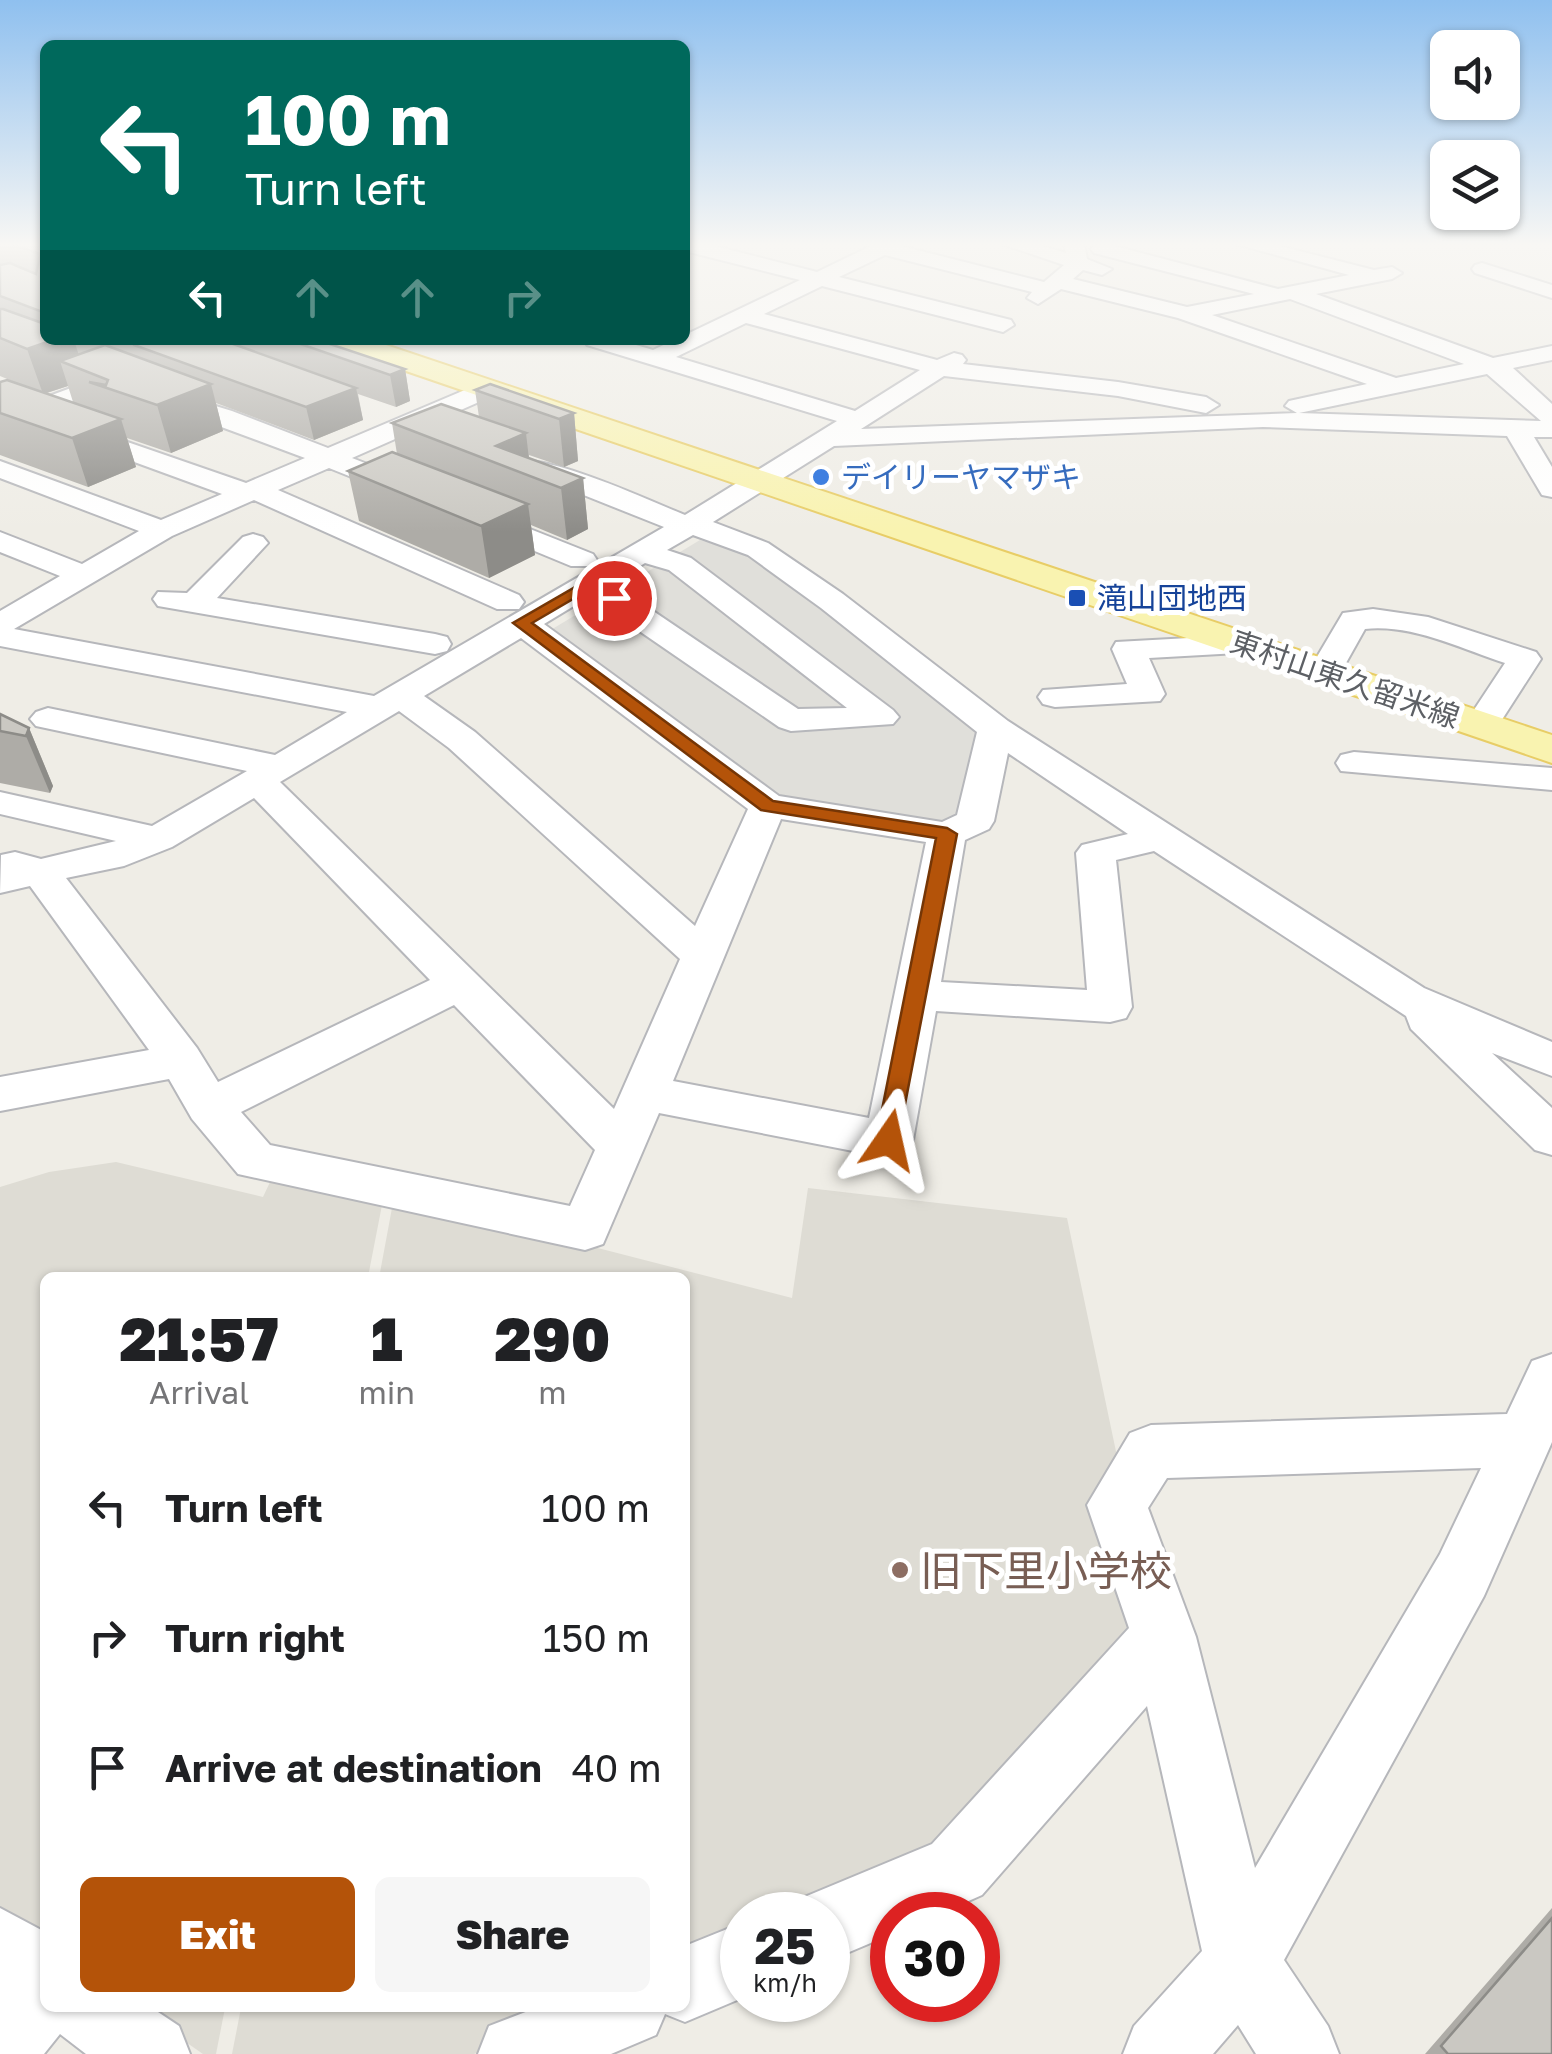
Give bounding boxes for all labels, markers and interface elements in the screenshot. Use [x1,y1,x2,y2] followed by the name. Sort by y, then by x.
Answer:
[1430,30,1520,230] map controls
[1430,30,1520,120] button: sound
[245,76,451,160] text: 100 m
[80,80,210,210] icon: left
[1430,140,1520,230] button: layers
[245,161,427,215] text: Turn left
[180,270,235,325] icon: left
[285,270,340,325] icon: ahead
[390,270,445,325] icon: ahead
[495,270,550,325] icon: right
[841,459,1081,495] place label: デイリーヤマザキ
[810,466,832,488] marker: デイリーヤマザキ
[572,556,657,641] pin
[587,571,642,626] icon: arrive
[1097,580,1247,616] place label: 滝山団地西
[1066,587,1088,609] marker: 滝山団地西
[1226,623,1464,735] street label: 東村山東久留米線
[837,1088,941,1192] position arrow
[120,1302,279,1374] text: 21:57
[371,1302,403,1374] text: 1
[495,1302,610,1374] text: 290
[149,1373,249,1411] text: Arrival
[358,1373,415,1411] text: min
[538,1373,567,1411] text: m
[80,1480,135,1535] icon: left
[165,1485,323,1530] text: Turn left
[541,1485,650,1530] text: 100 m
[920,1545,1172,1595] place label: 旧下里小学校
[889,1559,911,1581] marker: 旧下里小学校
[80,1610,135,1665] icon: right
[165,1615,345,1660] text: Turn right
[543,1615,650,1660] text: 150 m
[80,1740,135,1795] icon: arrive
[165,1745,542,1790] text: Arrive at destination
[572,1745,662,1790] text: 40 m
[80,1877,355,1992] button: Exit
[375,1877,650,1992] button: Share
[870,1892,1000,2022] speed limit sign: 30
[754,1915,815,1975] text: 25
[753,1967,817,1998] text: km/h

